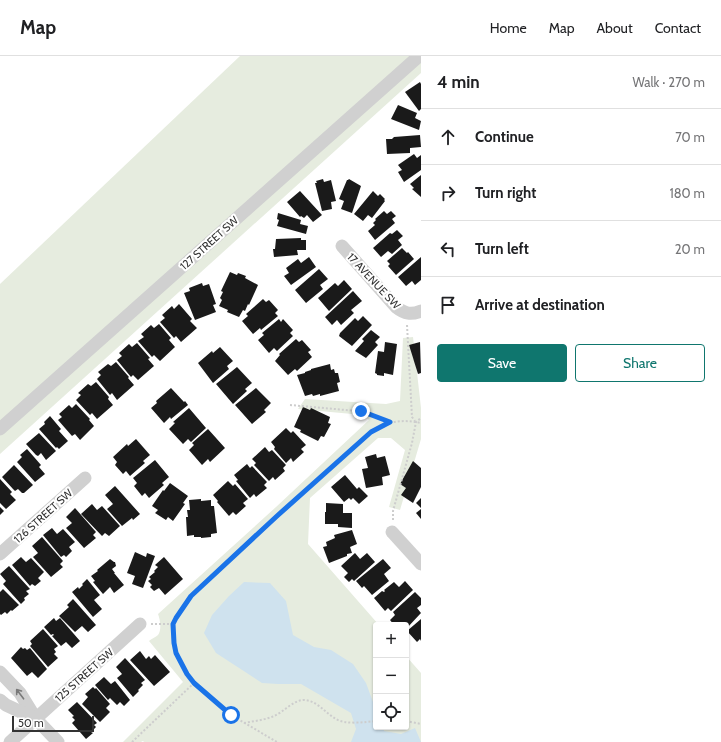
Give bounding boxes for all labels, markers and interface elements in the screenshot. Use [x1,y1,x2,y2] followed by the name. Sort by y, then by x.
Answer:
[20,16,56,39] text: Map
[490,19,527,37] text: Home
[549,19,574,37] text: Map
[596,19,633,37] text: About
[655,19,701,37] text: Contact
[437,72,480,92] text: 4 min
[633,74,705,90] text: Walk · 270 m
[437,126,459,148] icon: ahead
[475,128,534,146] text: Continue
[675,129,705,145] text: 70 m
[437,182,459,204] icon: right
[475,184,536,202] text: Turn right
[669,185,705,201] text: 180 m
[177,213,241,273] street label: 127 STREET SW
[437,238,459,260] icon: left
[475,240,529,258] text: Turn left
[675,241,705,257] text: 20 m
[344,250,404,312] street label: 17 AVENUE SW
[437,294,459,316] icon: arrive
[475,296,605,314] text: Arrive at destination
[437,344,567,382] button: Save
[575,344,705,382] button: Share
[352,402,370,420] route end
[11,486,76,546] street label: 126 STREET SW
[373,622,409,730] map controls
[373,622,409,658] button: +
[52,645,117,705] street label: 125 STREET SW
[373,658,409,694] button: −
[15,689,24,700] one-way arrow
[373,694,409,730] button: locate
[222,706,240,724] route start
[12,714,94,733] scale bar
[18,716,44,730] text: 50 m

